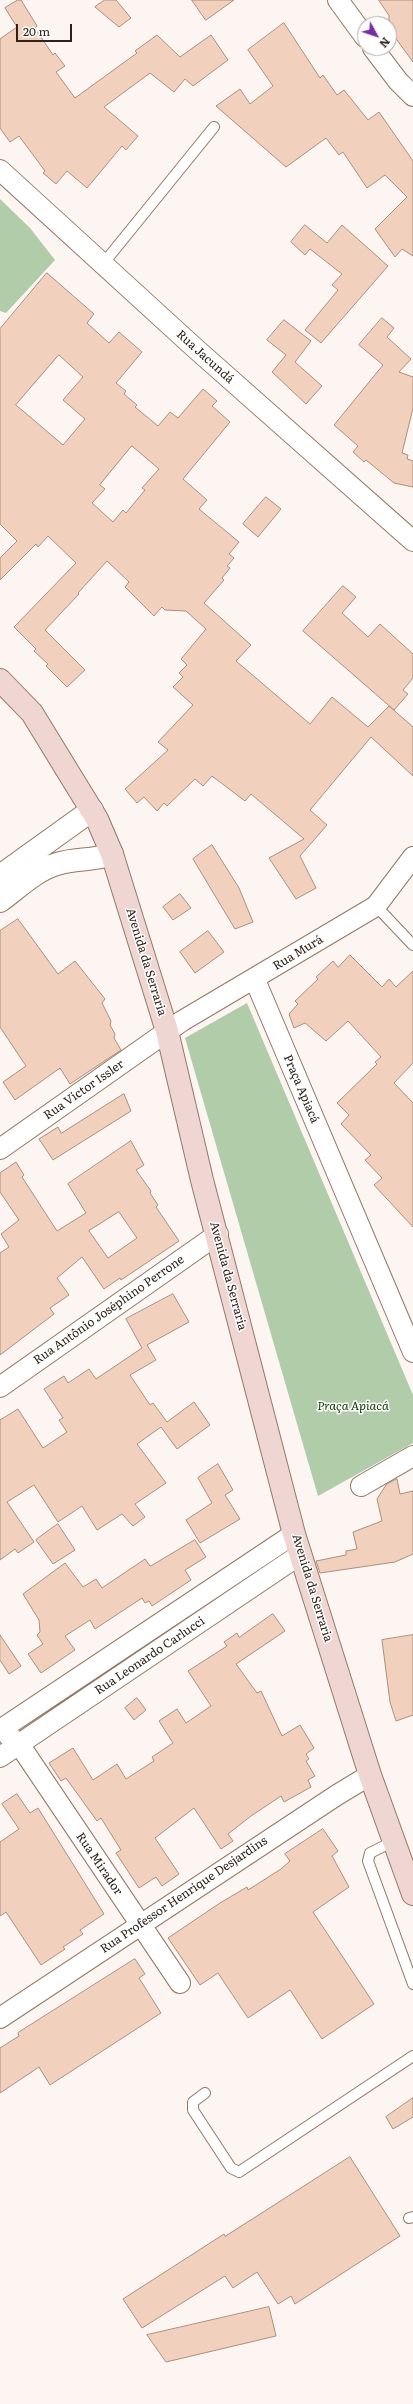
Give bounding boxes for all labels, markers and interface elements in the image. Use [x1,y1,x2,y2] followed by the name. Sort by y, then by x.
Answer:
[18,16,74,42] scale bar
[357,16,397,56] north arrow
[23,22,50,40] text: 20 m
[376,34,395,52] text: N
[173,327,237,387] street label: Rua Jacundá
[123,906,169,1018] street label: Avenida da Serraria
[270,932,326,974] street label: Rua Murá
[280,1053,322,1125] street label: Praça Apiacá
[41,1057,127,1123] street label: Rua Victor Issler
[207,1220,249,1332] street label: Avenida da Serraria
[31,1252,187,1368] street label: Rua Antônio Joséphino Perrone
[317,1399,389,1413] park label: Praça Apiacá
[289,1532,335,1644] street label: Avenida da Serraria
[92,1614,208,1698] street label: Rua Leonardo Carlucci
[73,1830,125,1898] street label: Rua Mirador
[98,1834,270,1956] street label: Rua Professor Henrique Desjardins

